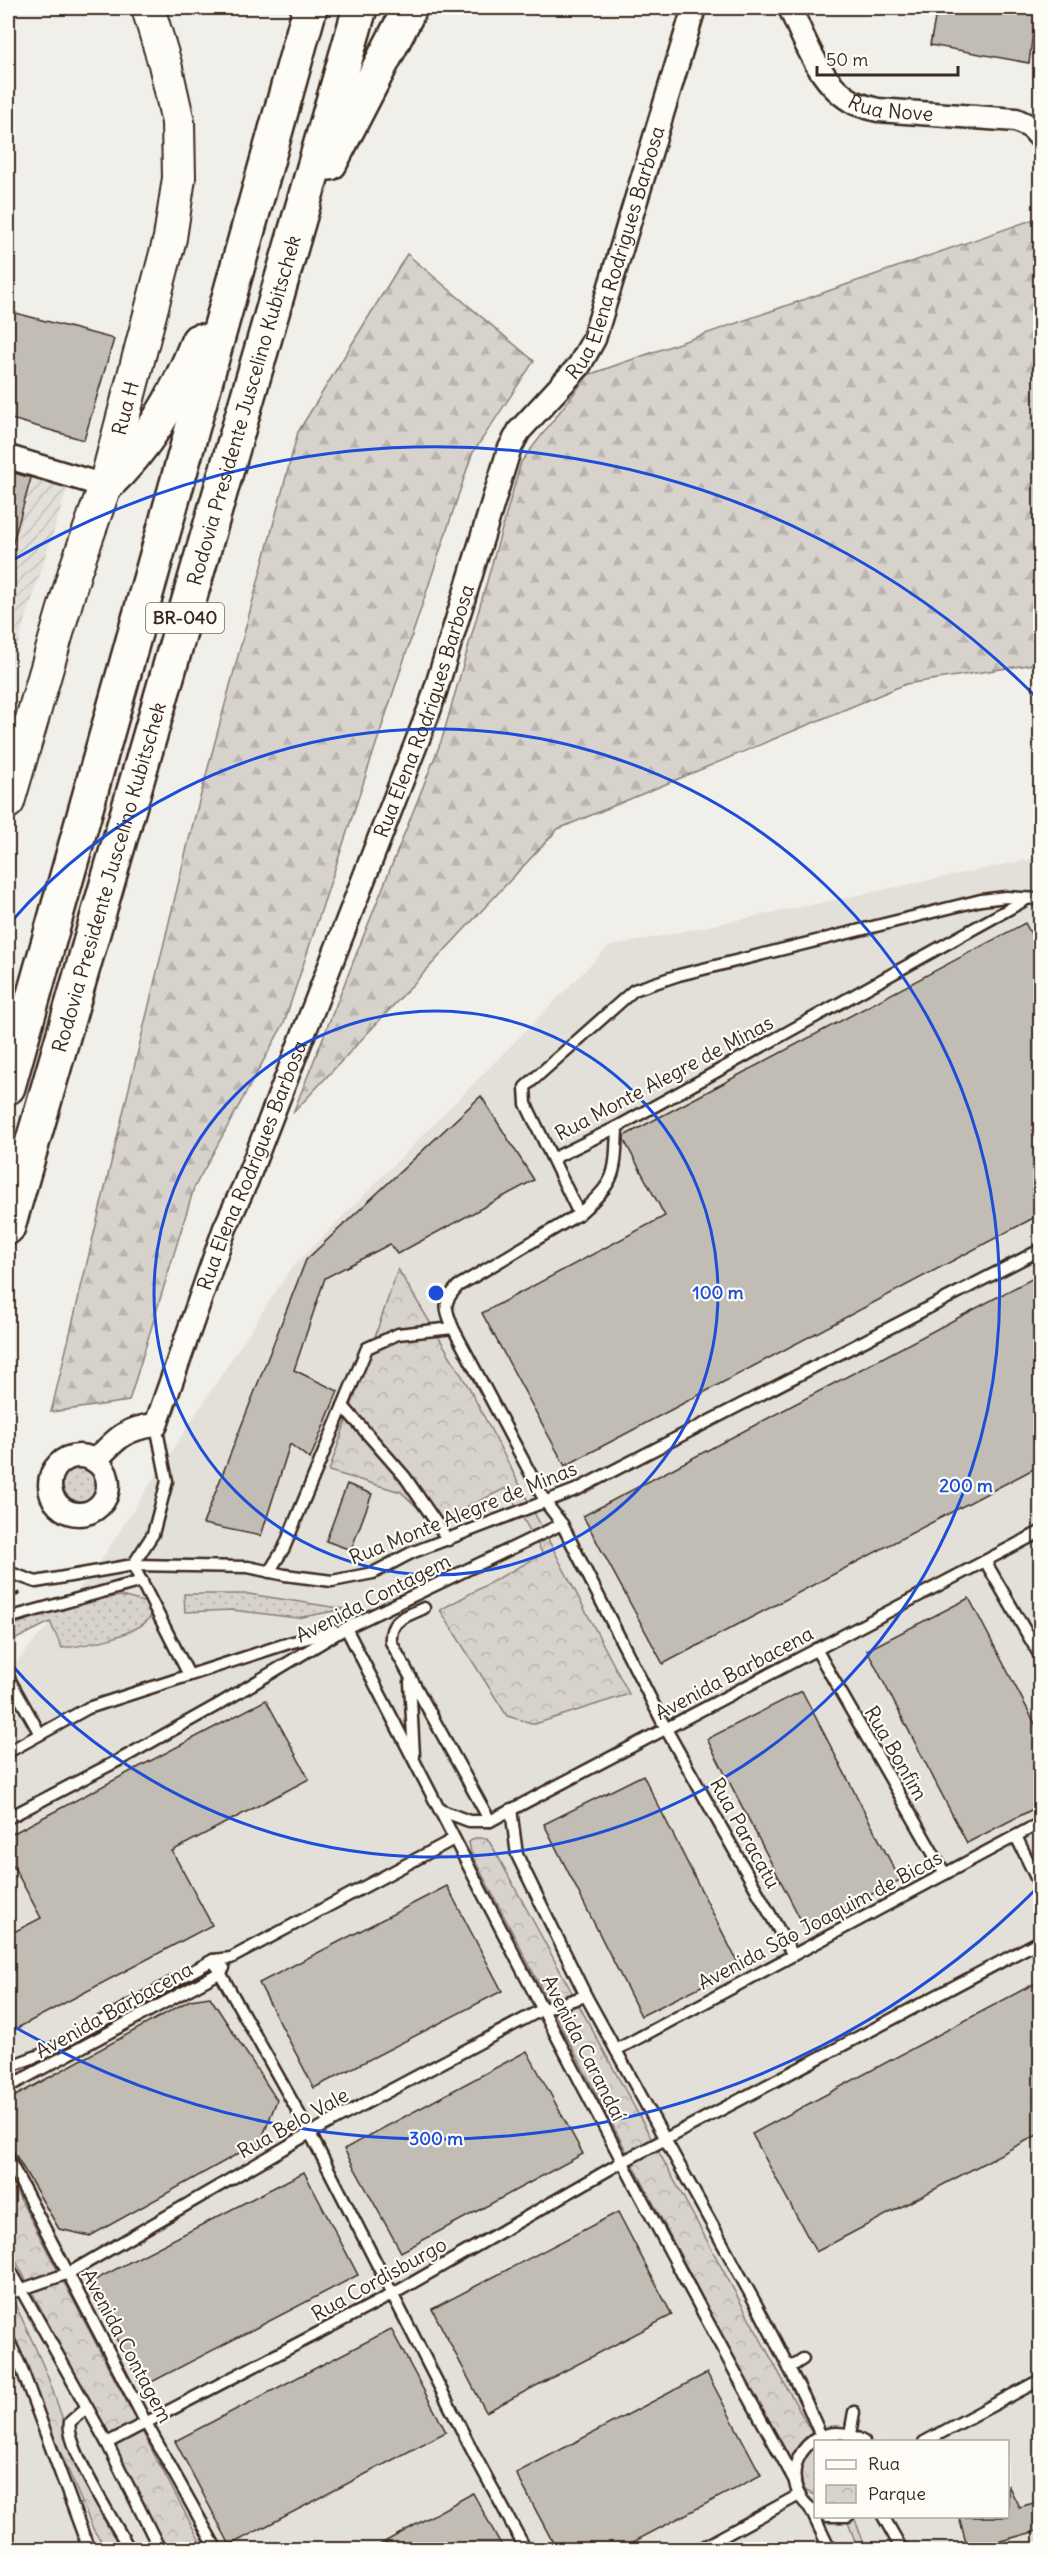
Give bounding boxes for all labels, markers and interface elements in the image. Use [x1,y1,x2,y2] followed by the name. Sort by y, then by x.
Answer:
[817,39,958,77] scale bar
[826,48,868,71] text: 50 m
[844,89,934,126] street label: Rua Nove
[560,123,670,384] street label: Rua Elena Rodrigues Barbosa
[181,232,306,588] street label: Rodovia Presidente Juscelino Kubitschek
[106,378,144,438] street label: Rua H
[368,581,479,841] street label: Rua Elena Rodrigues Barbosa
[146,603,224,633] road number: BR-040
[46,699,171,1055] street label: Rodovia Presidente Juscelino Kubitschek
[550,1009,777,1146] street label: Rua Monte Alegre de Minas
[191,1037,312,1293] street label: Rua Elena Rodrigues Barbosa
[693,1281,744,1304] text: 100 m
[426,1283,446,1303] centre of rings
[345,1455,580,1570] street label: Rua Monte Alegre de Minas
[939,1474,993,1497] text: 200 m
[291,1548,454,1647] street label: Avenida Contagem
[650,1620,817,1725] street label: Avenida Barbacena
[859,1701,933,1804] street label: Rua Bonfim
[705,1773,786,1892] street label: Rua Paracatu
[693,1844,946,1995] street label: Avenida São Joaquim de Bicas
[31,1956,197,2063] street label: Avenida Barbacena
[537,1971,632,2125] street label: Avenida Carandaí
[233,2082,353,2163] street label: Rua Belo Vale
[409,2127,463,2150] text: 300 m
[307,2231,451,2326] street label: Rua Cordisburgo
[76,2265,178,2427] street label: Avenida Contagem
[814,2440,1009,2518] legend
[868,2452,900,2475] text: Rua
[868,2482,926,2505] text: Parque

